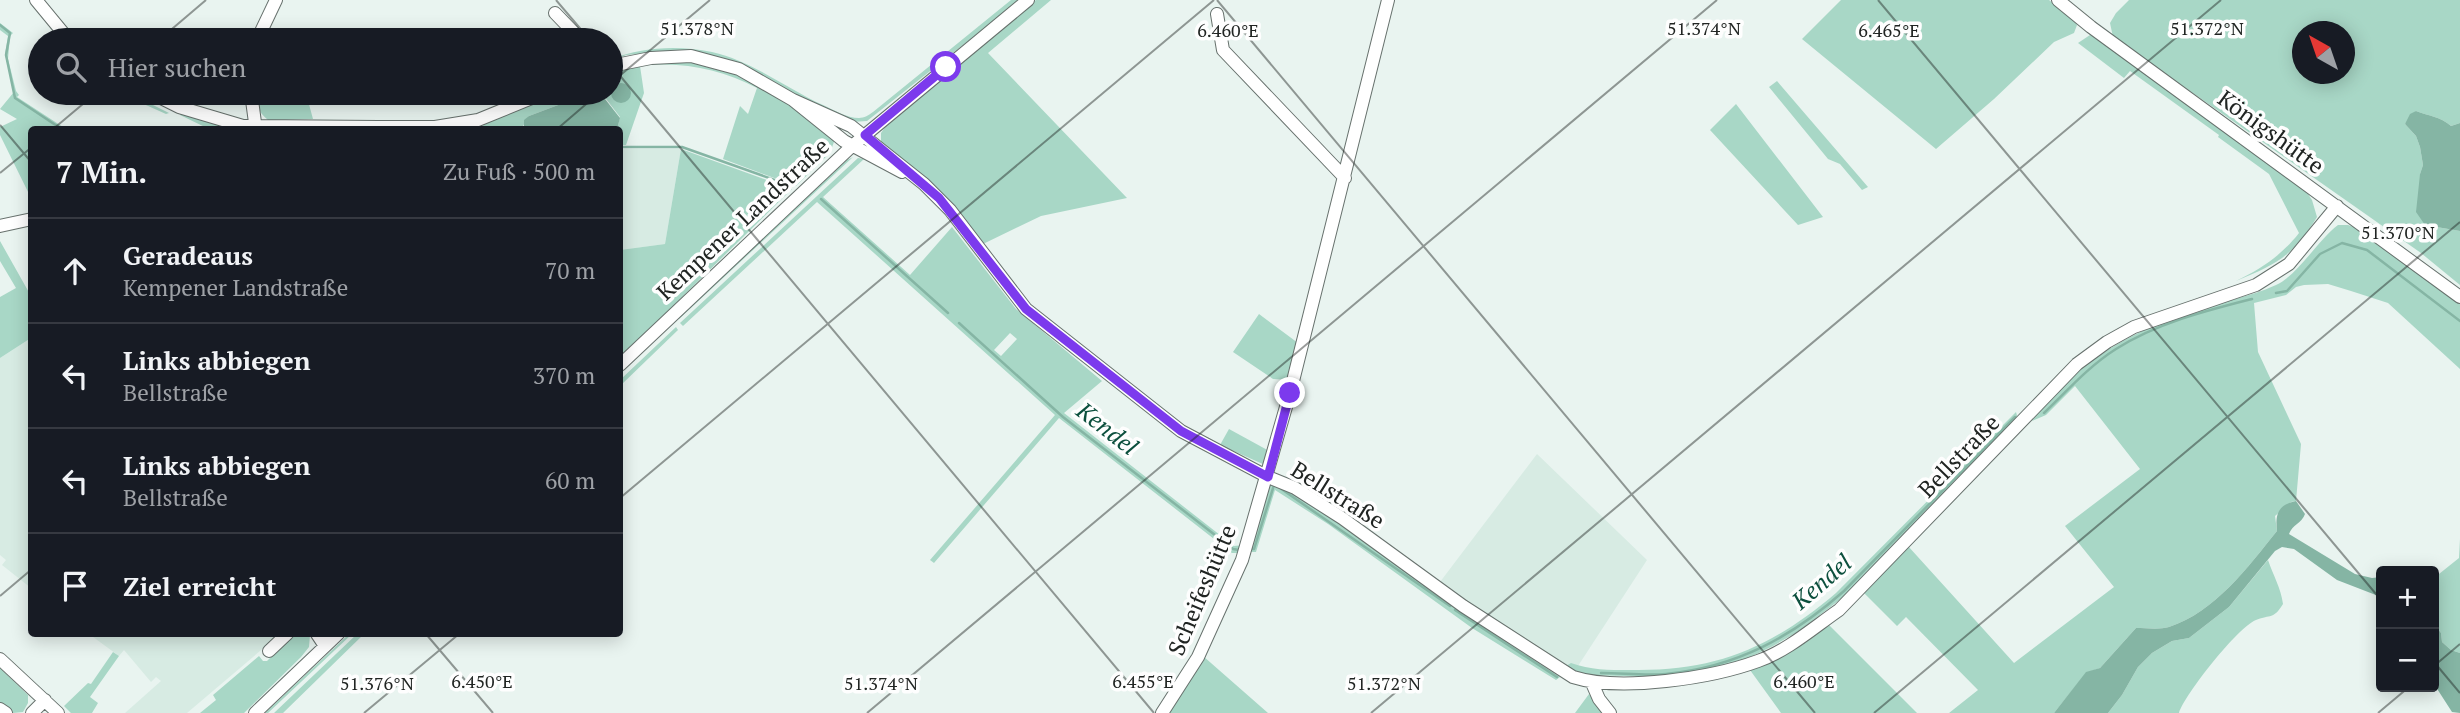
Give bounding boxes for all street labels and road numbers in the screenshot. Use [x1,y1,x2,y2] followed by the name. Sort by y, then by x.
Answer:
[2212,82,2331,181] street label: Königshütte
[650,130,836,307] street label: Kempener Landstraße
[1911,407,2006,504] street label: Bellstraße
[1286,454,1391,535] street label: Bellstraße
[1160,520,1243,660] street label: Scheifeshütte

